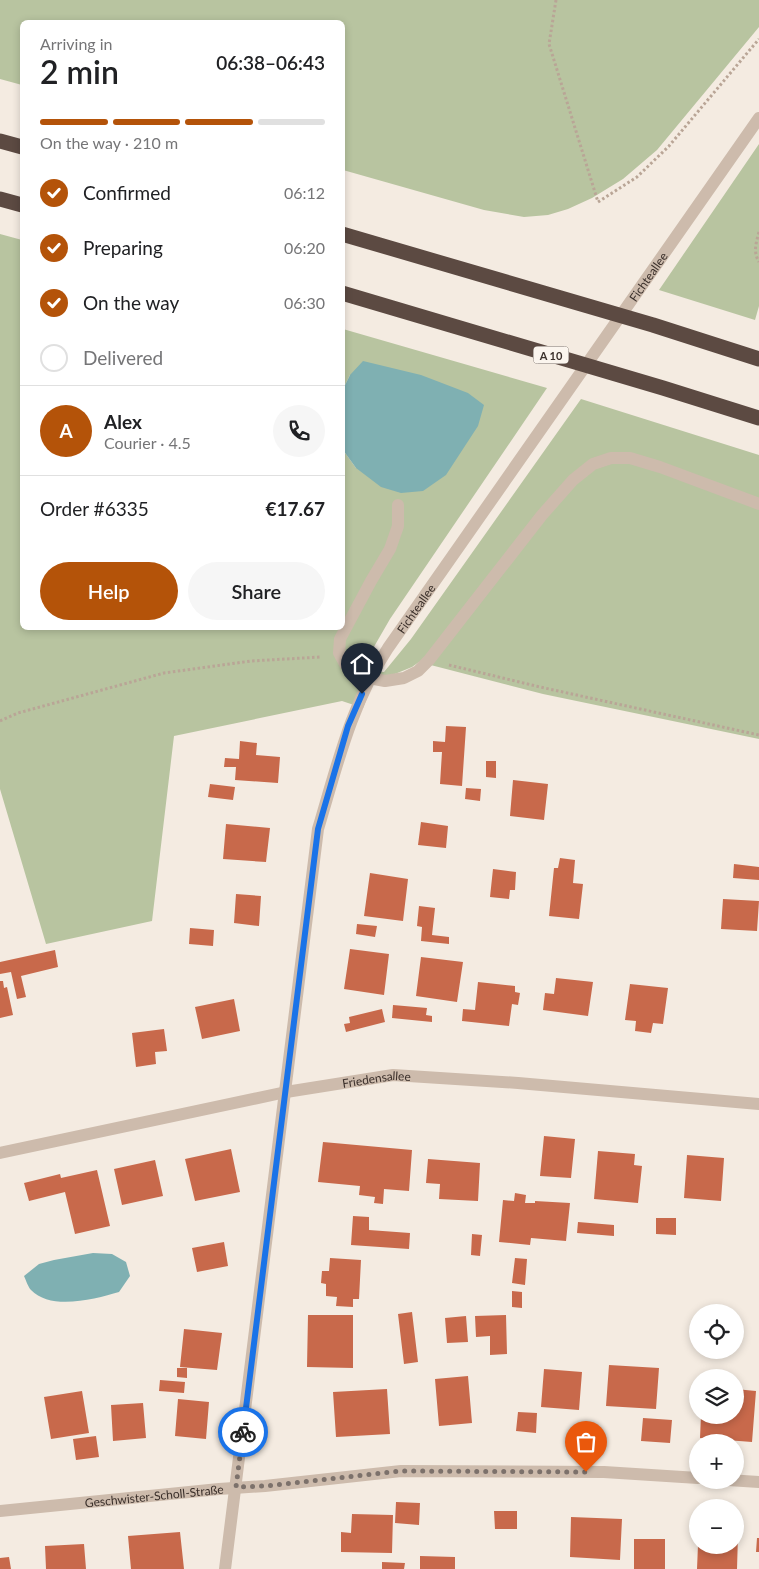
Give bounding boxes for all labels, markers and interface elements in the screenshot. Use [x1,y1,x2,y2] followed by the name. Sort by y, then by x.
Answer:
[40,34,113,53] text: Arriving in
[216,51,325,74] text: 06:38–06:43
[40,52,119,91] text: 2 min
[40,133,178,152] text: On the way · 210 m
[40,179,68,207] icon: check
[83,181,171,204] text: Confirmed
[284,183,325,202] text: 06:12
[40,234,68,262] icon: check
[83,236,163,259] text: Preparing
[284,238,325,257] text: 06:20
[625,249,670,304] street label: Fichteallee
[40,289,68,317] icon: check
[83,291,179,314] text: On the way
[284,293,325,312] text: 06:30
[83,346,163,369] text: Delivered
[534,346,568,364] road number: A 10
[273,405,325,457] button: phone
[104,410,142,433] text: Alex
[59,419,73,442] text: A
[104,433,191,452] text: Courier · 4.5
[40,497,149,520] text: Order #6335
[265,497,325,520] text: €17.67
[40,562,178,620] button: Help
[188,562,325,620] button: Share
[393,581,438,636] street label: Fichteallee
[341,643,383,694] pin
[348,650,376,678] icon: home
[341,1067,411,1090] street label: Friedensallee
[689,1304,744,1554] map controls
[689,1304,744,1359] button: locate
[689,1369,744,1424] button: layers
[218,1407,268,1457] courier
[229,1418,257,1446] icon: bike
[565,1421,607,1472] pin
[572,1428,600,1456] icon: bag
[689,1434,744,1489] button: +
[84,1481,224,1510] street label: Geschwister-Scholl-Straße
[689,1499,744,1554] button: −

